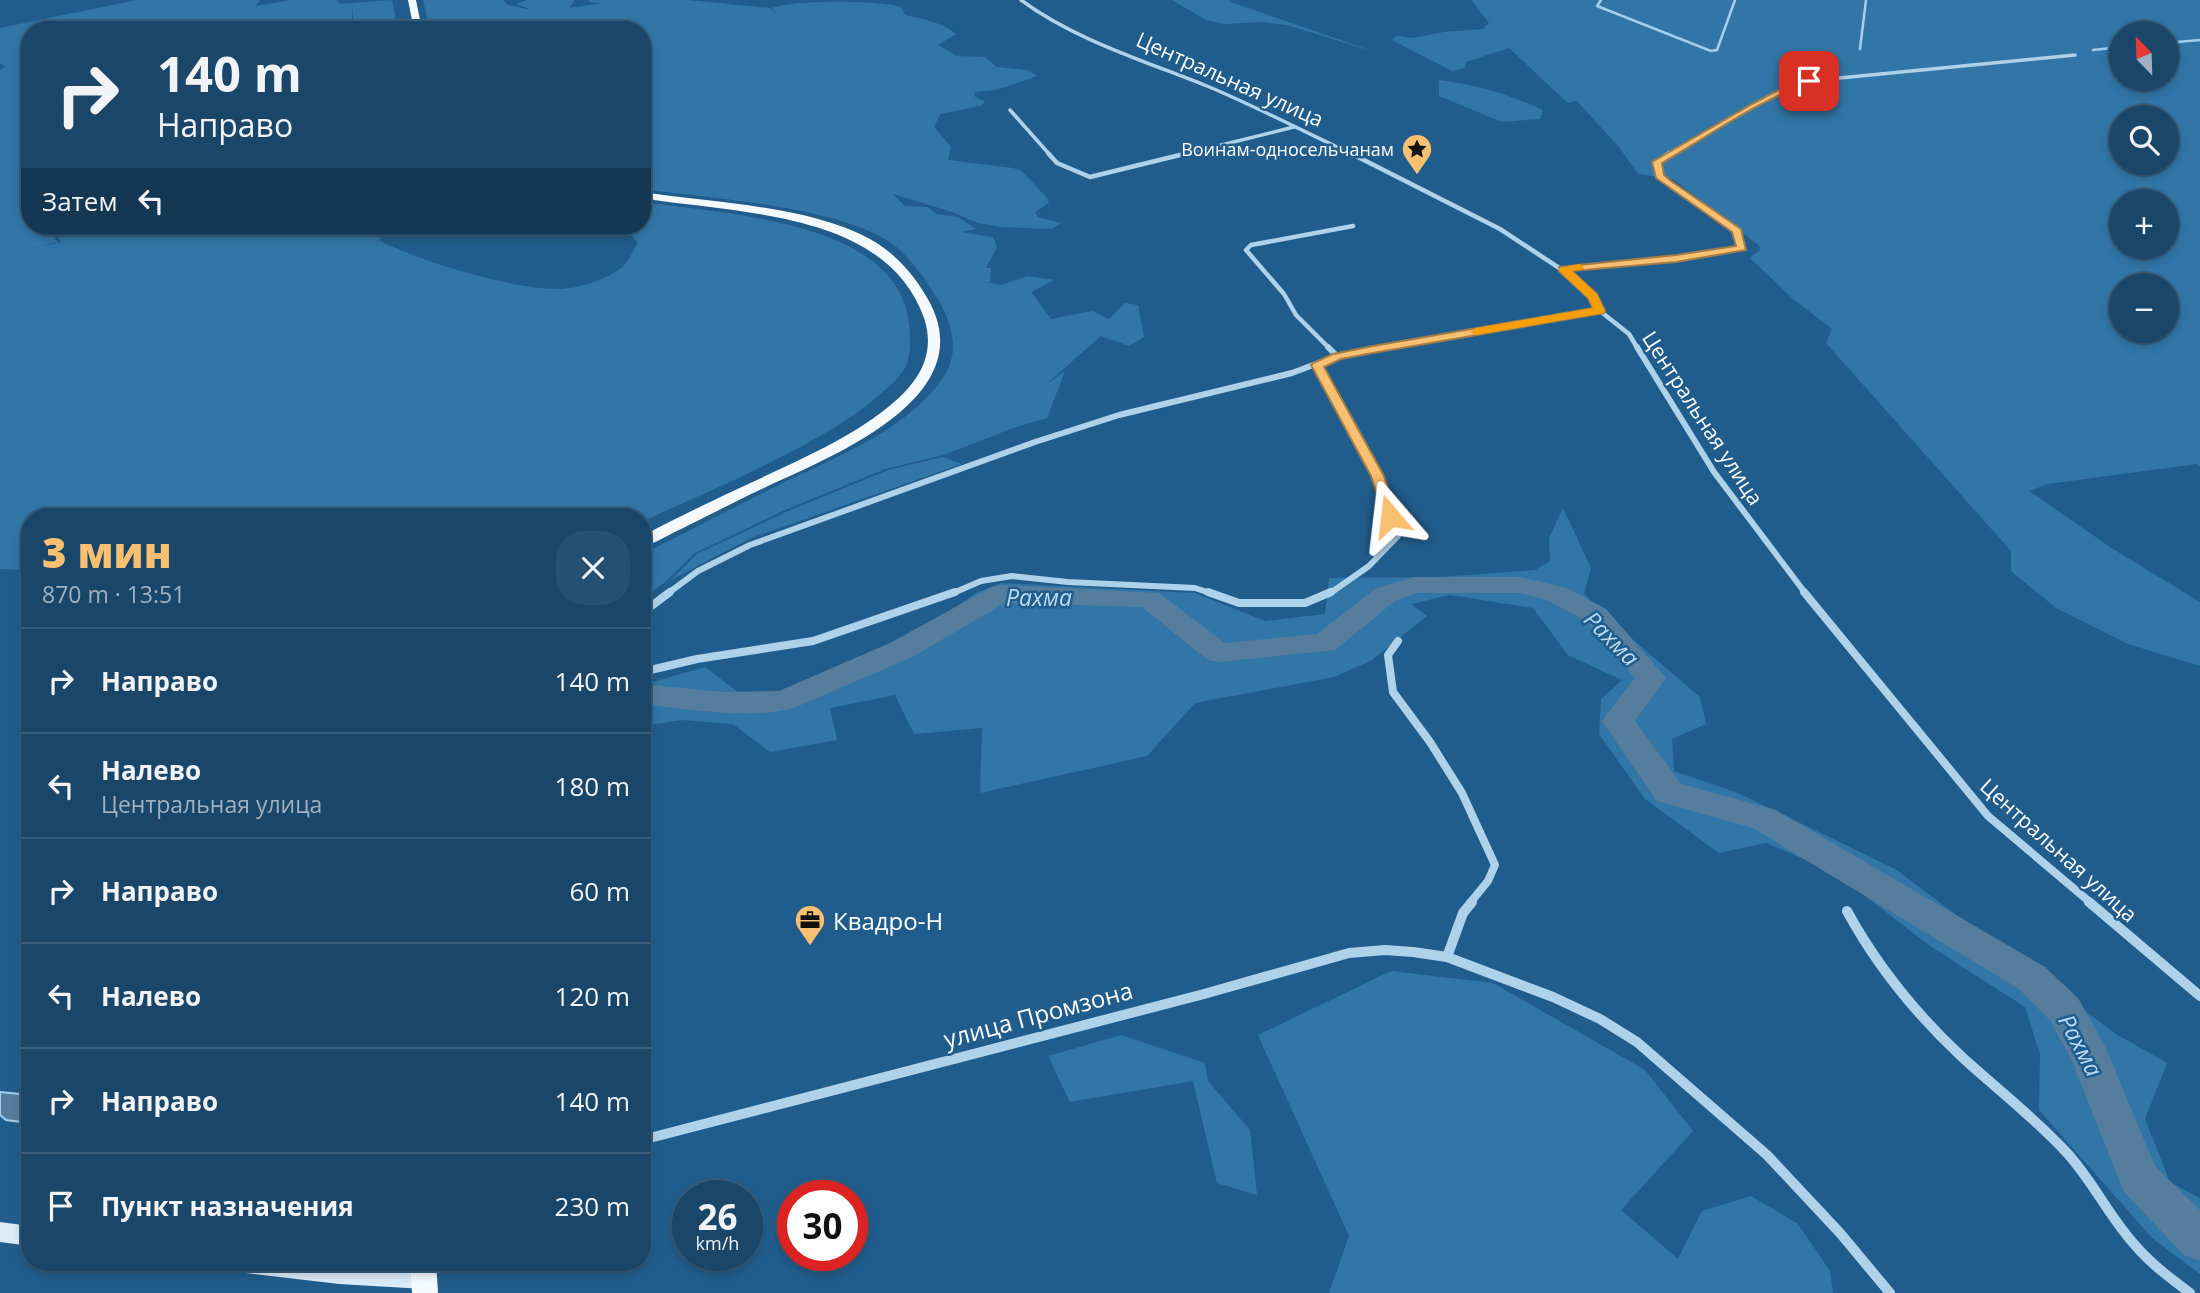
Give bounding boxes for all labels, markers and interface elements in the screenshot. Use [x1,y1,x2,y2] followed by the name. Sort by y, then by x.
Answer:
[2109,21,2179,91] north arrow
[2109,21,2179,343] map controls
[1132,25,1328,133] street label: Центральная улица
[157,40,302,106] text: 140 m
[42,49,133,140] icon: right
[1779,51,1839,111] pin
[1790,62,1828,100] icon: arrive
[157,103,293,146] text: Направо
[2109,105,2179,175] button: search
[1400,132,1434,176] place icon: Воинам-односельчанам
[1181,137,1394,161] place label: Воинам-односельчанам
[132,182,170,220] icon: left
[42,183,118,219] text: Затем
[2109,189,2179,259] button: +
[2109,273,2179,343] button: −
[1636,326,1770,510] street label: Центральная улица
[1353,479,1427,553] position arrow
[42,523,172,580] text: 3 мин
[556,531,630,605] button: close
[42,578,185,610] text: 870 m · 13:51
[1006,581,1072,613] water label: Рахма
[1577,603,1647,673] water label: Рахма
[42,662,80,700] icon: right
[101,663,218,699] text: Направо
[555,663,630,699] text: 140 m
[101,752,201,788] text: Налево
[42,767,80,805] icon: left
[555,768,630,804] text: 180 m
[1975,772,2143,928] street label: Центральная улица
[101,788,322,820] text: Центральная улица
[42,872,80,910] icon: right
[101,873,218,909] text: Направо
[569,873,630,909] text: 60 m
[793,903,827,947] office icon: Квадро-Н
[833,904,943,937] place label: Квадро-Н
[940,973,1136,1055] street label: улица Промзона
[42,977,80,1015] icon: left
[101,978,201,1014] text: Налево
[555,978,630,1014] text: 120 m
[2051,1008,2111,1082] water label: Рахма
[42,1082,80,1120] icon: right
[101,1083,218,1119] text: Направо
[555,1083,630,1119] text: 140 m
[777,1180,868,1271] speed limit sign: 30
[42,1187,80,1225] icon: arrive
[101,1188,354,1224] text: Пункт назначения
[555,1188,630,1224] text: 230 m
[697,1193,738,1240] text: 26
[696,1231,739,1255] text: km/h

